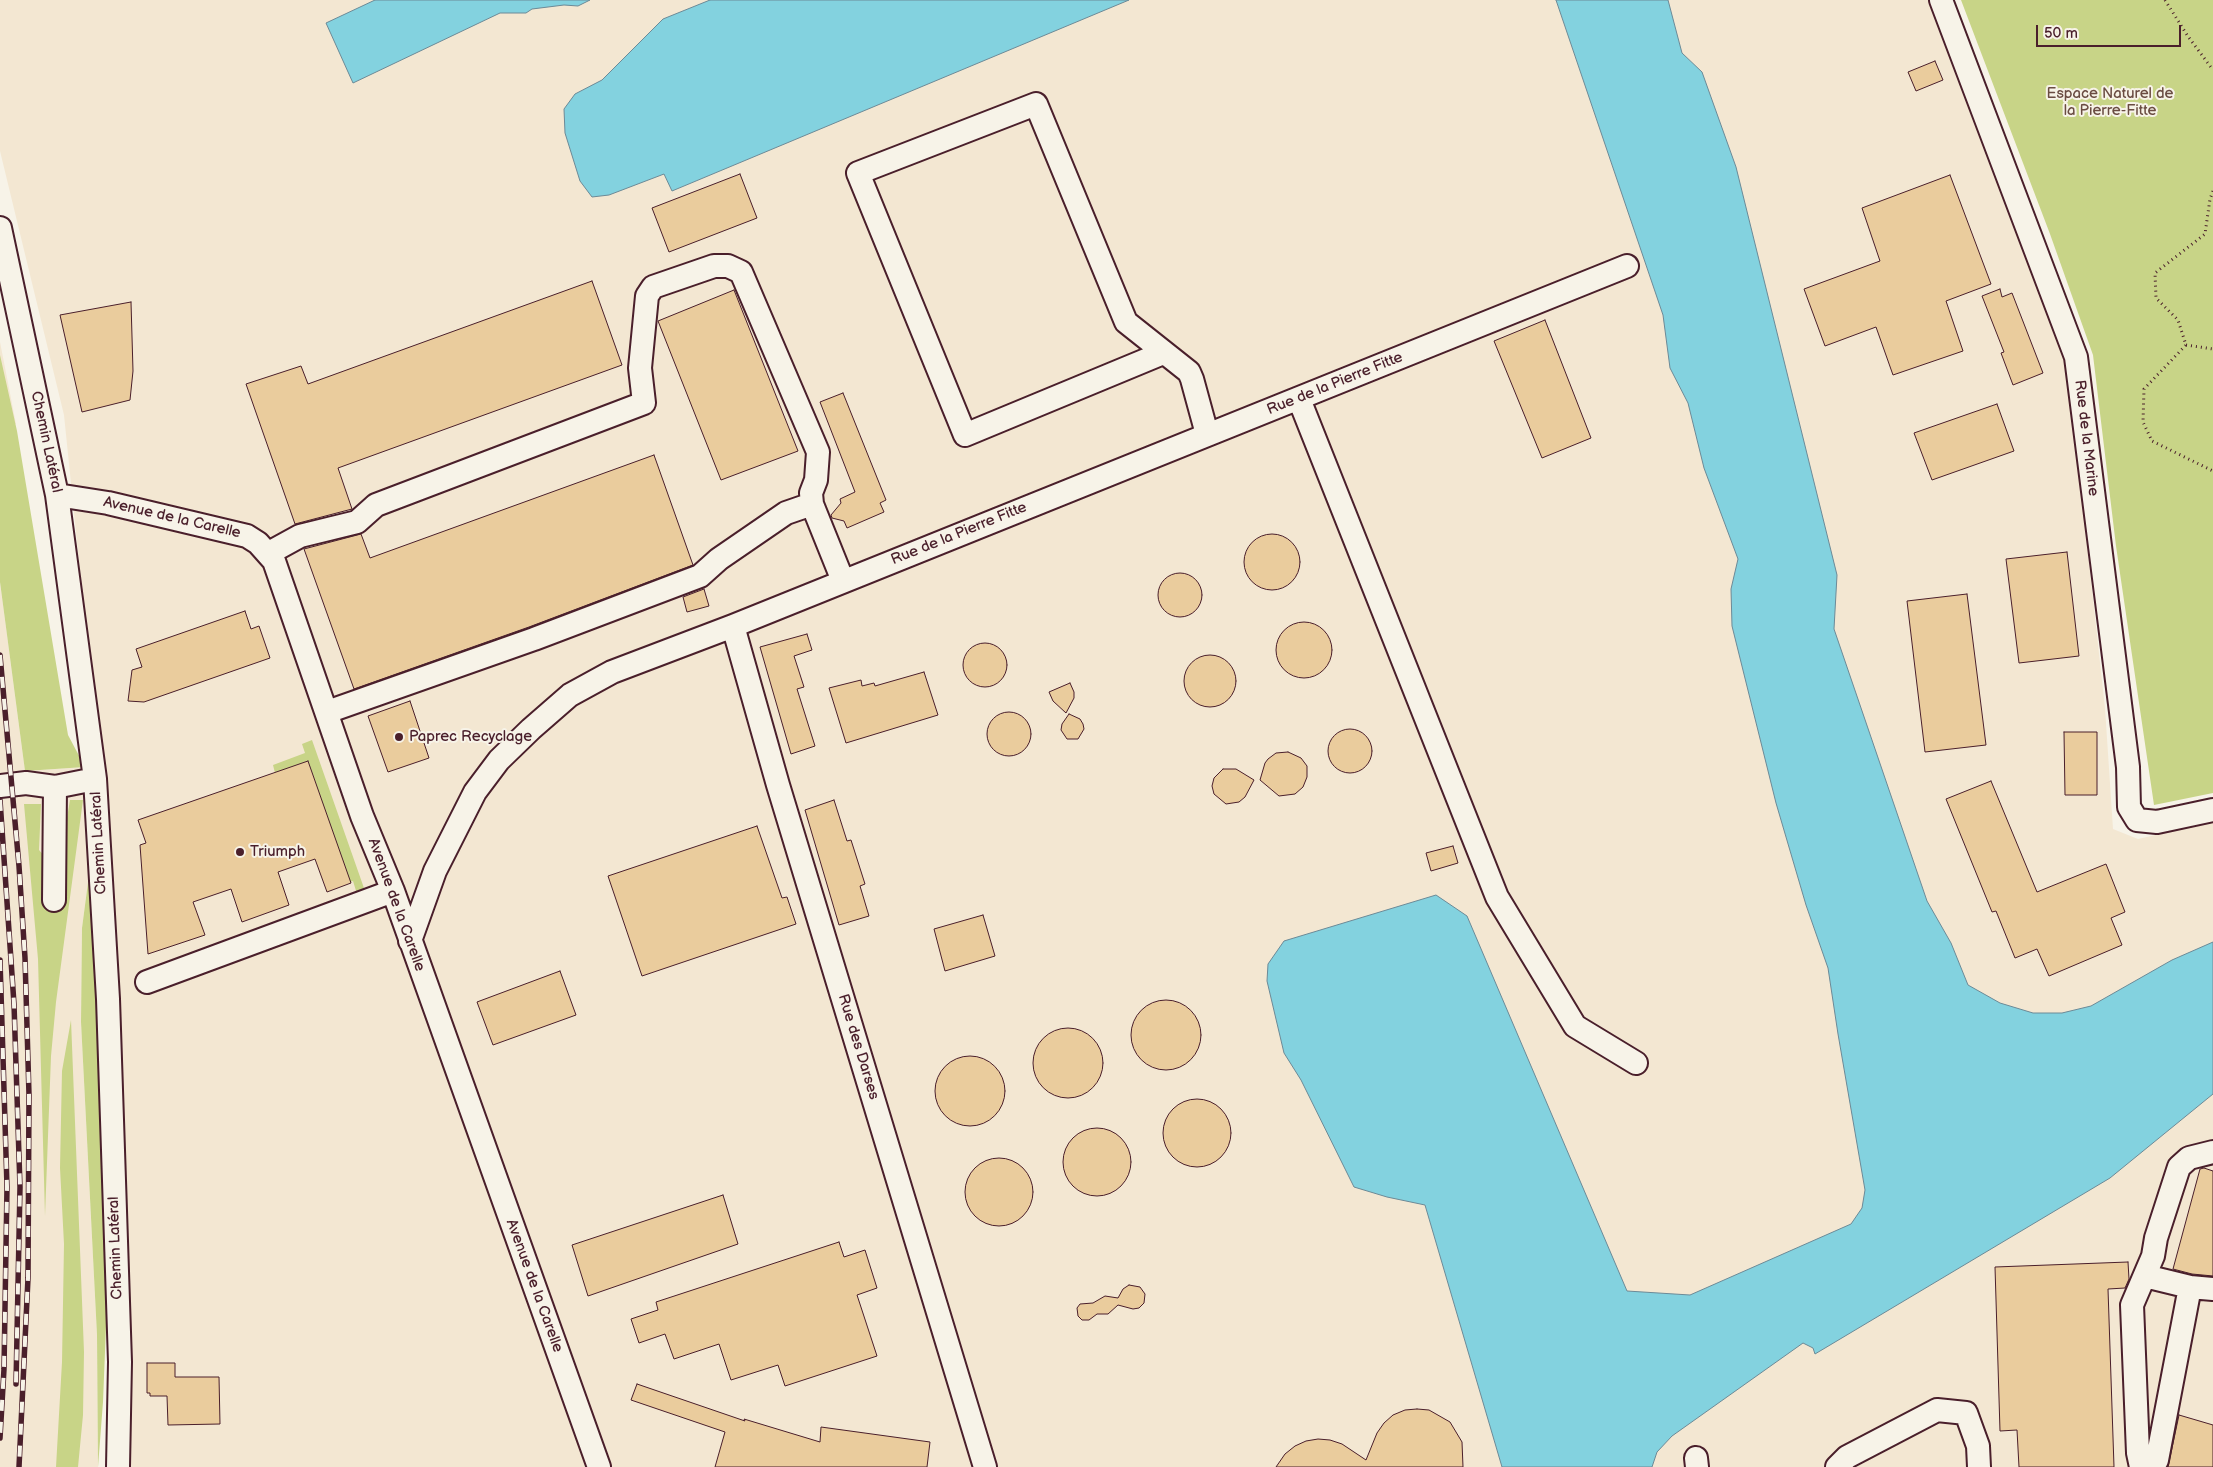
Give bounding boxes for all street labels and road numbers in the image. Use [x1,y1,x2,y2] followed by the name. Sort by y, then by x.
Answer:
[1265,349,1405,419] street label: Rue de la Pierre Fitte
[2070,379,2102,497] street label: Rue de la Marine
[26,390,66,494] street label: Chemin Latéral
[102,493,242,543] street label: Avenue de la Carelle
[889,499,1029,569] street label: Rue de la Pierre Fitte
[87,791,111,895] street label: Chemin Latéral
[364,836,428,974] street label: Avenue de la Carelle
[833,992,883,1102] street label: Rue des Darses
[105,1196,127,1300] street label: Chemin Latéral
[502,1217,566,1355] street label: Avenue de la Carelle

